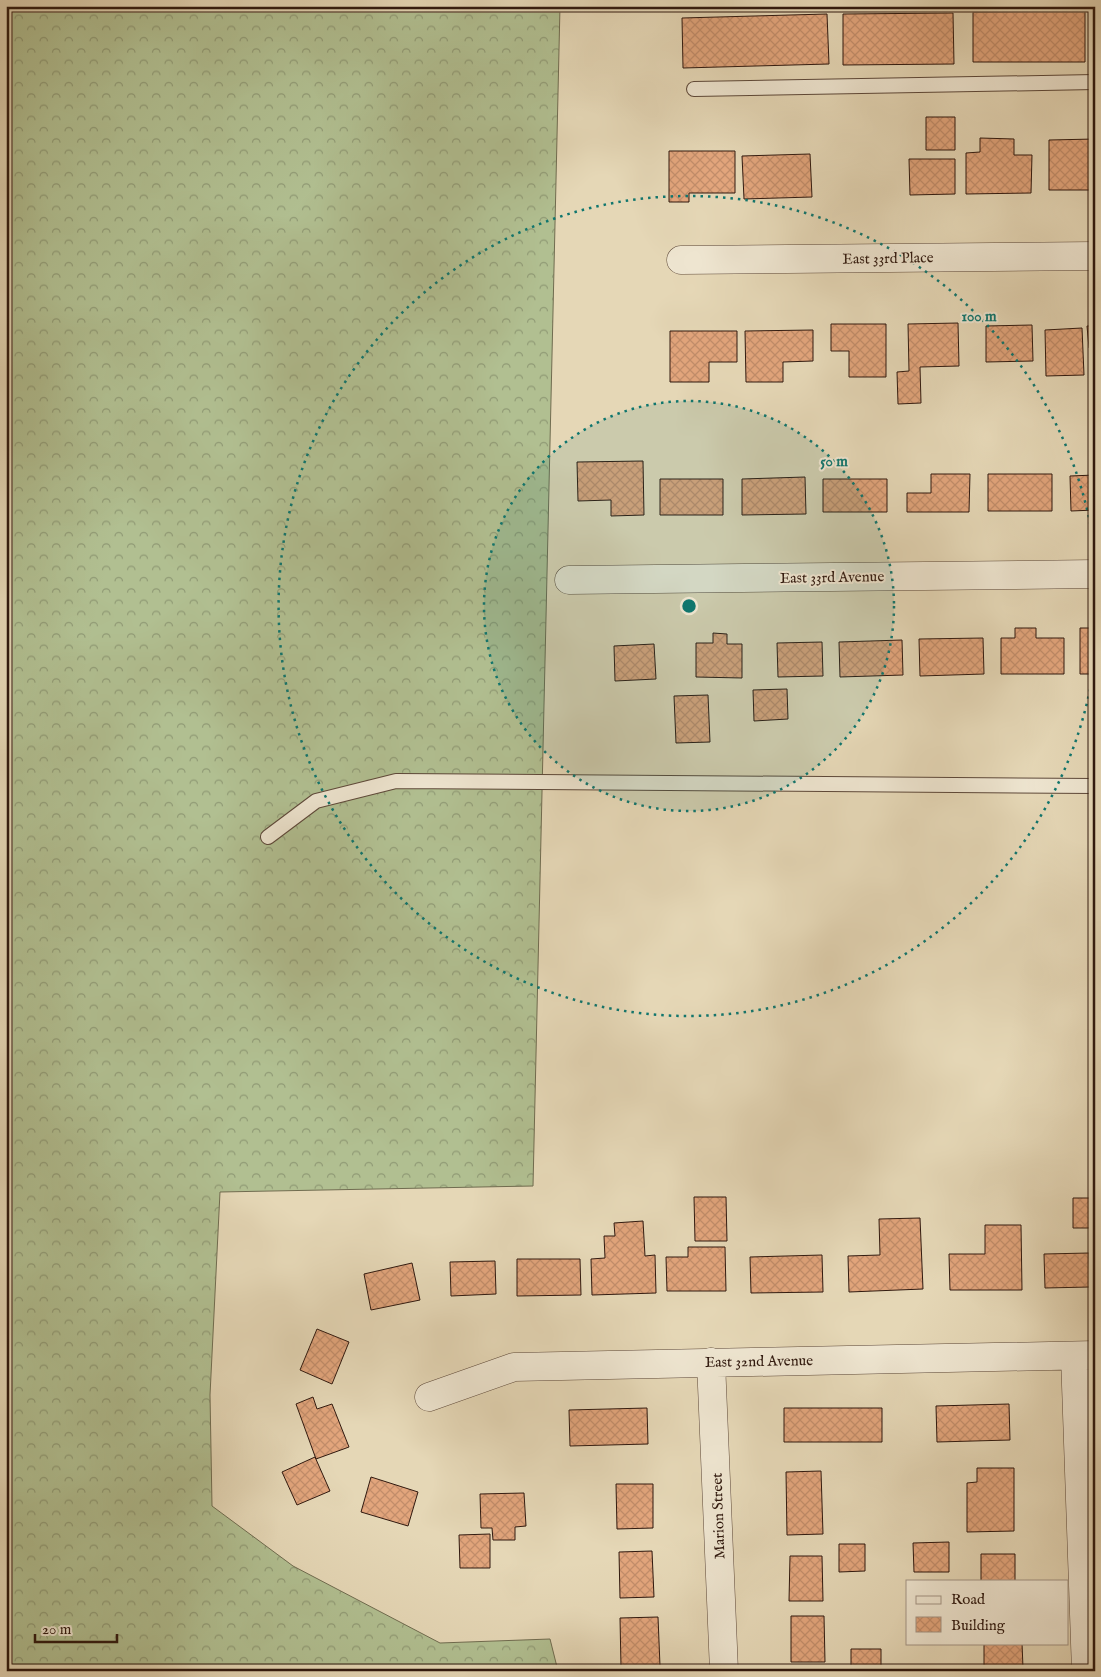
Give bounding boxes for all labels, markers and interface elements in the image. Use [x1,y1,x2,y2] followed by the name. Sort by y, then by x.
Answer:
[842,248,934,269] street label: East 33rd Place
[961,307,997,326] text: 100 m
[820,452,848,471] text: 50 m
[780,567,884,588] street label: East 33rd Avenue
[680,597,698,615] centre of rings
[705,1351,813,1372] street label: East 32nd Avenue
[707,1472,730,1560] street label: Marion Street
[906,1580,1068,1644] legend
[951,1590,986,1609] text: Road
[35,1612,118,1644] scale bar
[951,1616,1006,1635] text: Building
[42,1620,72,1639] text: 20 m

